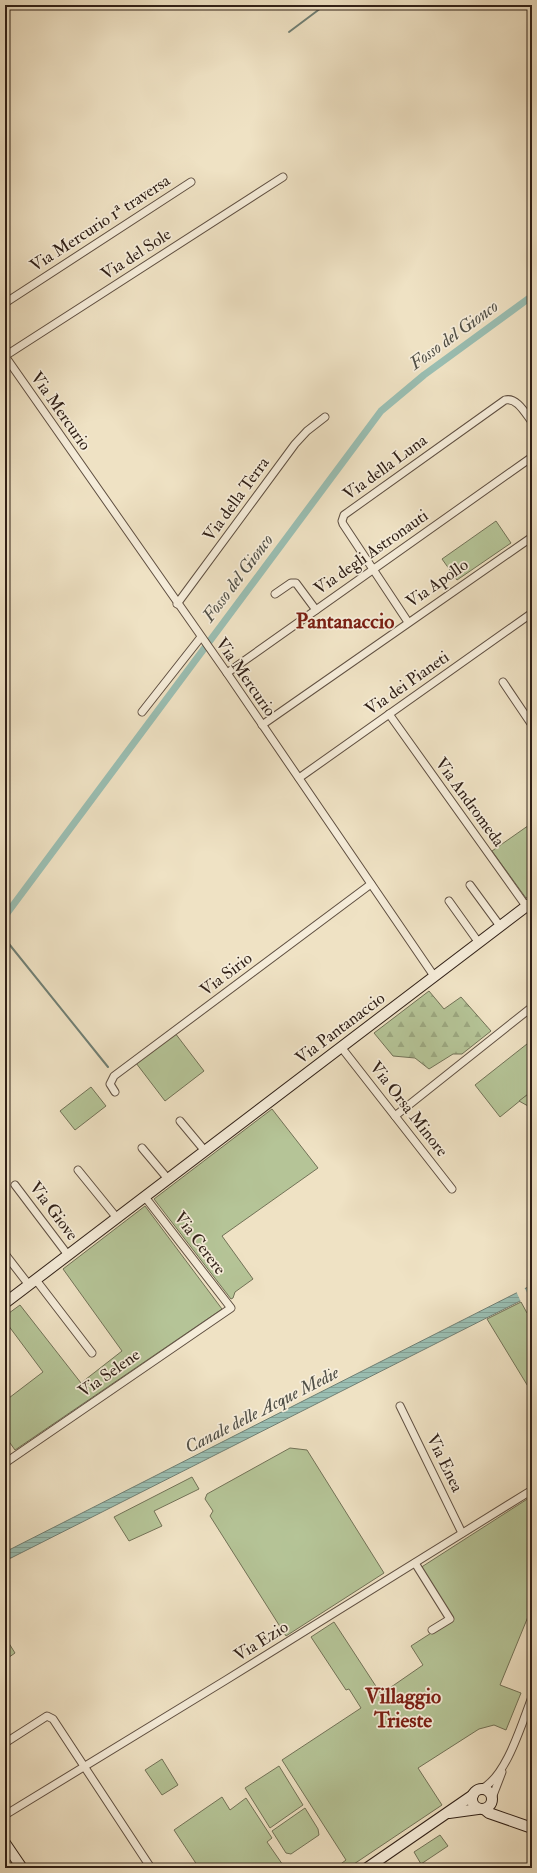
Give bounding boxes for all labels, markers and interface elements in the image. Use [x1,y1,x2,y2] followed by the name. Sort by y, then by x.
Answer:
[26,169,175,276] street label: Via Mercurio 1ª traversa
[97,224,175,284] street label: Via del Sole
[404,295,503,376] water label: Fosso del Gionco
[26,368,96,454] street label: Via Mercurio
[339,429,432,504] street label: Via della Luna
[198,452,274,545] street label: Via della Terra
[310,505,432,599] street label: Via degli Astronauti
[197,529,279,627] water label: Fosso del Gionco
[402,554,473,613] street label: Via Apollo
[296,608,394,635] district label: Pantanaccio
[211,634,281,720] street label: Via Mercurio
[361,646,454,720] street label: Via dei Pianeti
[431,753,510,851] street label: Via Andromeda
[196,948,256,1000] street label: Via Sirio
[291,987,389,1069] street label: Via Pantanaccio
[365,1057,453,1161] street label: Via Orsa Minore
[25,1177,83,1245] street label: Via Giove
[170,1207,230,1279] street label: Via Cerere
[74,1344,144,1402] street label: Via Selene
[181,1361,344,1459] water label: Canale delle Acque Medie
[422,1430,469,1496] street label: Via Enea
[230,1616,292,1666] street label: Via Ezio
[364,1683,441,1734] district label: Villaggio Trieste

